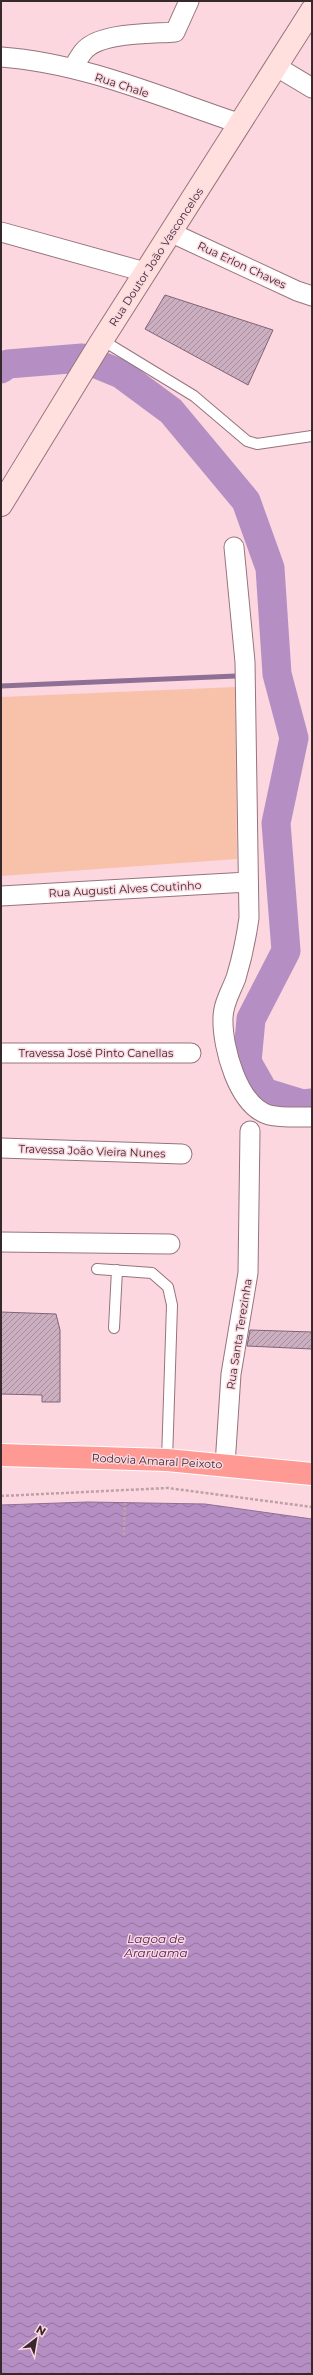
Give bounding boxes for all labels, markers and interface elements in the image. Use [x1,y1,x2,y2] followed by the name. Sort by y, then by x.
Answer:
[93,70,151,100] street label: Rua Chale
[106,185,206,329] street label: Rua Doutor João Vasconcelos
[196,238,289,292] street label: Rua Erlon Chaves
[48,878,202,900] street label: Rua Augusti Alves Coutinho
[19,1046,174,1060] street label: Travessa José Pinto Canellas
[18,1141,166,1161] street label: Travessa João Vieira Nunes
[223,1278,255,1390] street label: Rua Santa Terezinha
[91,1451,223,1471] street label: Rodovia Amaral Peixoto
[123,1931,188,1960] water label: Lagoa de Araruama
[16,2319,56,2359] north arrow
[34,2322,49,2339] text: N

